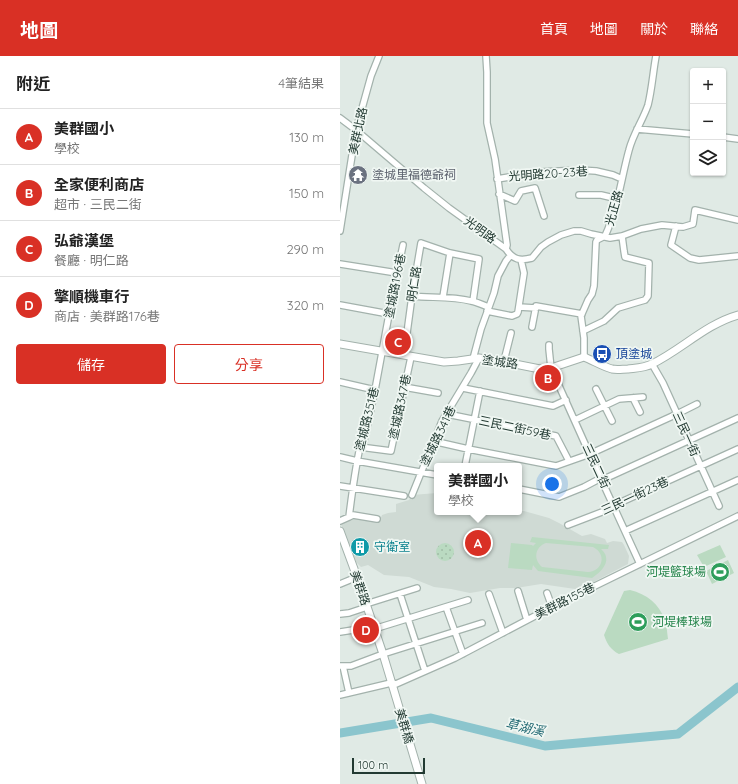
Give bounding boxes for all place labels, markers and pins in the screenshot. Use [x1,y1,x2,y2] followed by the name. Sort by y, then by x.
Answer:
[347,164,369,186] temple icon: 塗城里福德爺祠
[372,167,456,182] place label: 塗城里福德爺祠
[385,327,411,357] pin: C
[591,343,613,365] bus stop icon: 頂塗城
[616,346,652,361] place label: 頂塗城
[535,363,561,393] pin: B
[465,528,491,558] pin: A
[349,536,371,558] building icon: 守衛室
[374,539,410,554] place label: 守衛室
[709,561,731,583] sports icon: 河堤籃球場
[646,564,706,579] place label: 河堤籃球場
[627,611,649,633] sports icon: 河堤棒球場
[652,614,712,629] place label: 河堤棒球場
[353,615,379,645] pin: D

